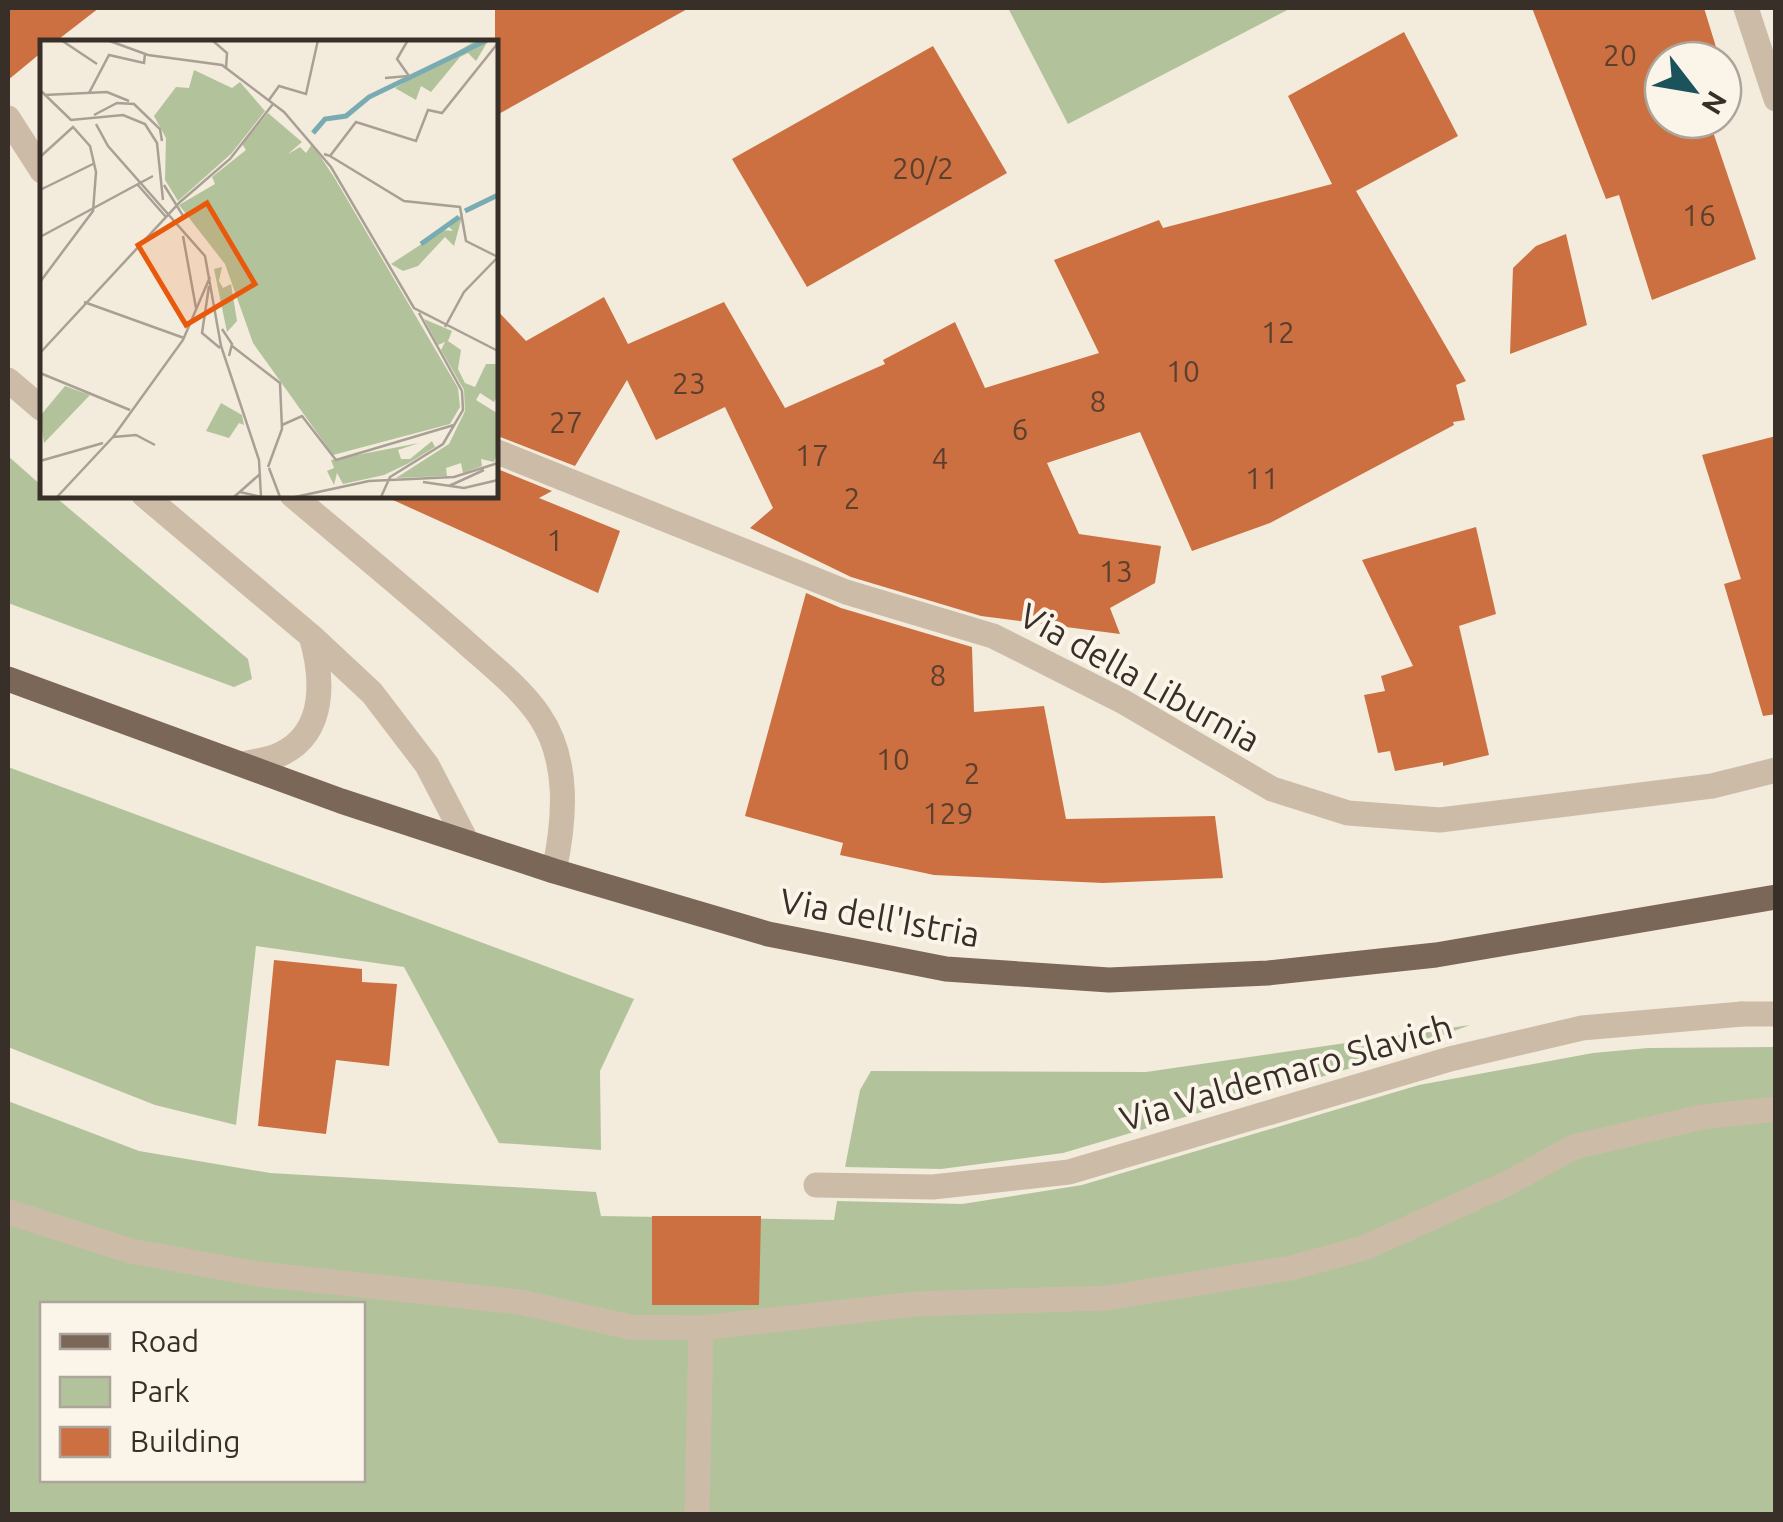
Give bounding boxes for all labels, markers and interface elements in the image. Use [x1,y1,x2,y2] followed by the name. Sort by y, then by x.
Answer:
[1603,38,1637,72] house number: 20
[40,40,498,498] inset map
[1643,40,1743,140] north arrow
[1696,86,1734,120] text: N
[892,151,954,185] house number: 20/2
[1682,198,1716,232] house number: 16
[1261,315,1295,349] house number: 12
[1166,354,1200,388] house number: 10
[672,366,706,400] house number: 23
[1090,384,1106,418] house number: 8
[549,405,583,439] house number: 27
[1012,412,1028,446] house number: 6
[795,438,829,472] house number: 17
[932,441,948,475] house number: 4
[1245,461,1279,495] house number: 11
[844,481,860,515] house number: 2
[547,523,563,557] house number: 1
[1099,554,1133,588] house number: 13
[1013,594,1267,760] street label: Via della Liburnia
[930,658,946,692] house number: 8
[876,742,910,776] house number: 10
[964,756,980,790] house number: 2
[923,796,973,830] house number: 129
[777,880,983,954] street label: Via dell'Istria
[1115,1005,1457,1139] street label: Via Valdemaro Slavich
[40,1302,365,1482] legend
[130,1324,199,1358] text: Road
[130,1374,190,1408] text: Park
[130,1424,241,1458] text: Building

